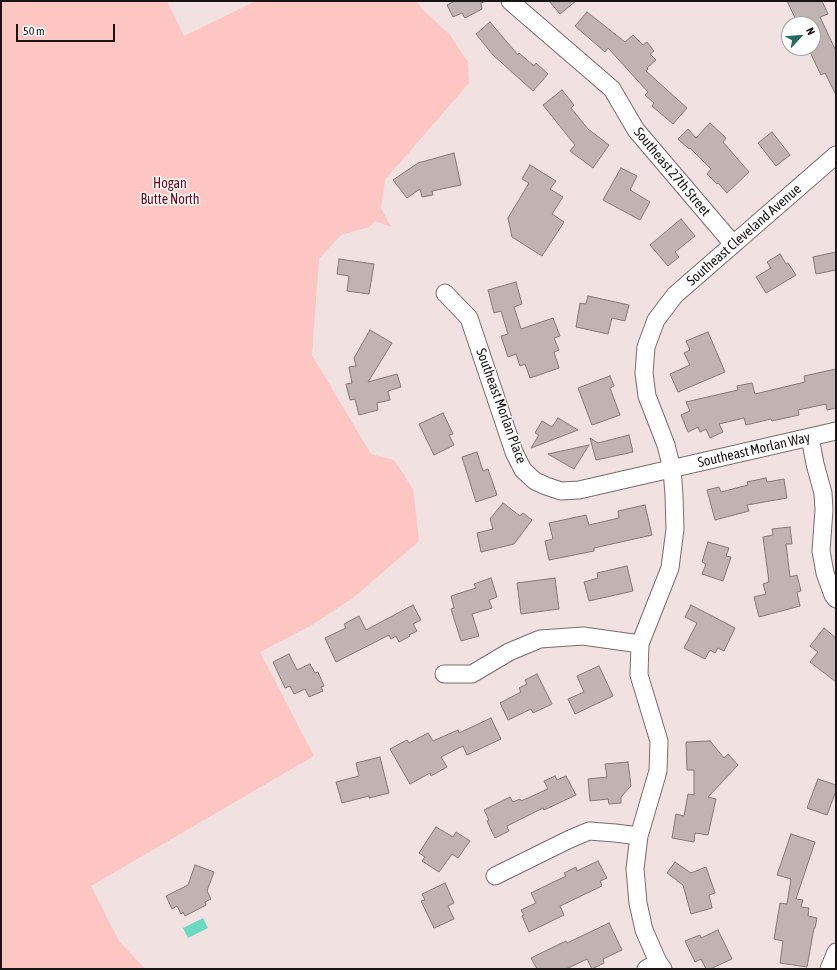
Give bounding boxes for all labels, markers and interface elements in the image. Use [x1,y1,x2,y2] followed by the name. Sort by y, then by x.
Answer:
[18,16,117,42] scale bar
[781,16,821,56] north arrow
[23,24,45,38] text: 50 m
[804,26,818,37] text: N
[630,124,714,220] street label: Southeast 27th Street
[140,176,200,208] park label: Hogan Butte North
[683,181,805,289] street label: Southeast Cleveland Avenue
[472,346,530,466] street label: Southeast Morlan Place
[696,429,812,471] street label: Southeast Morlan Way

